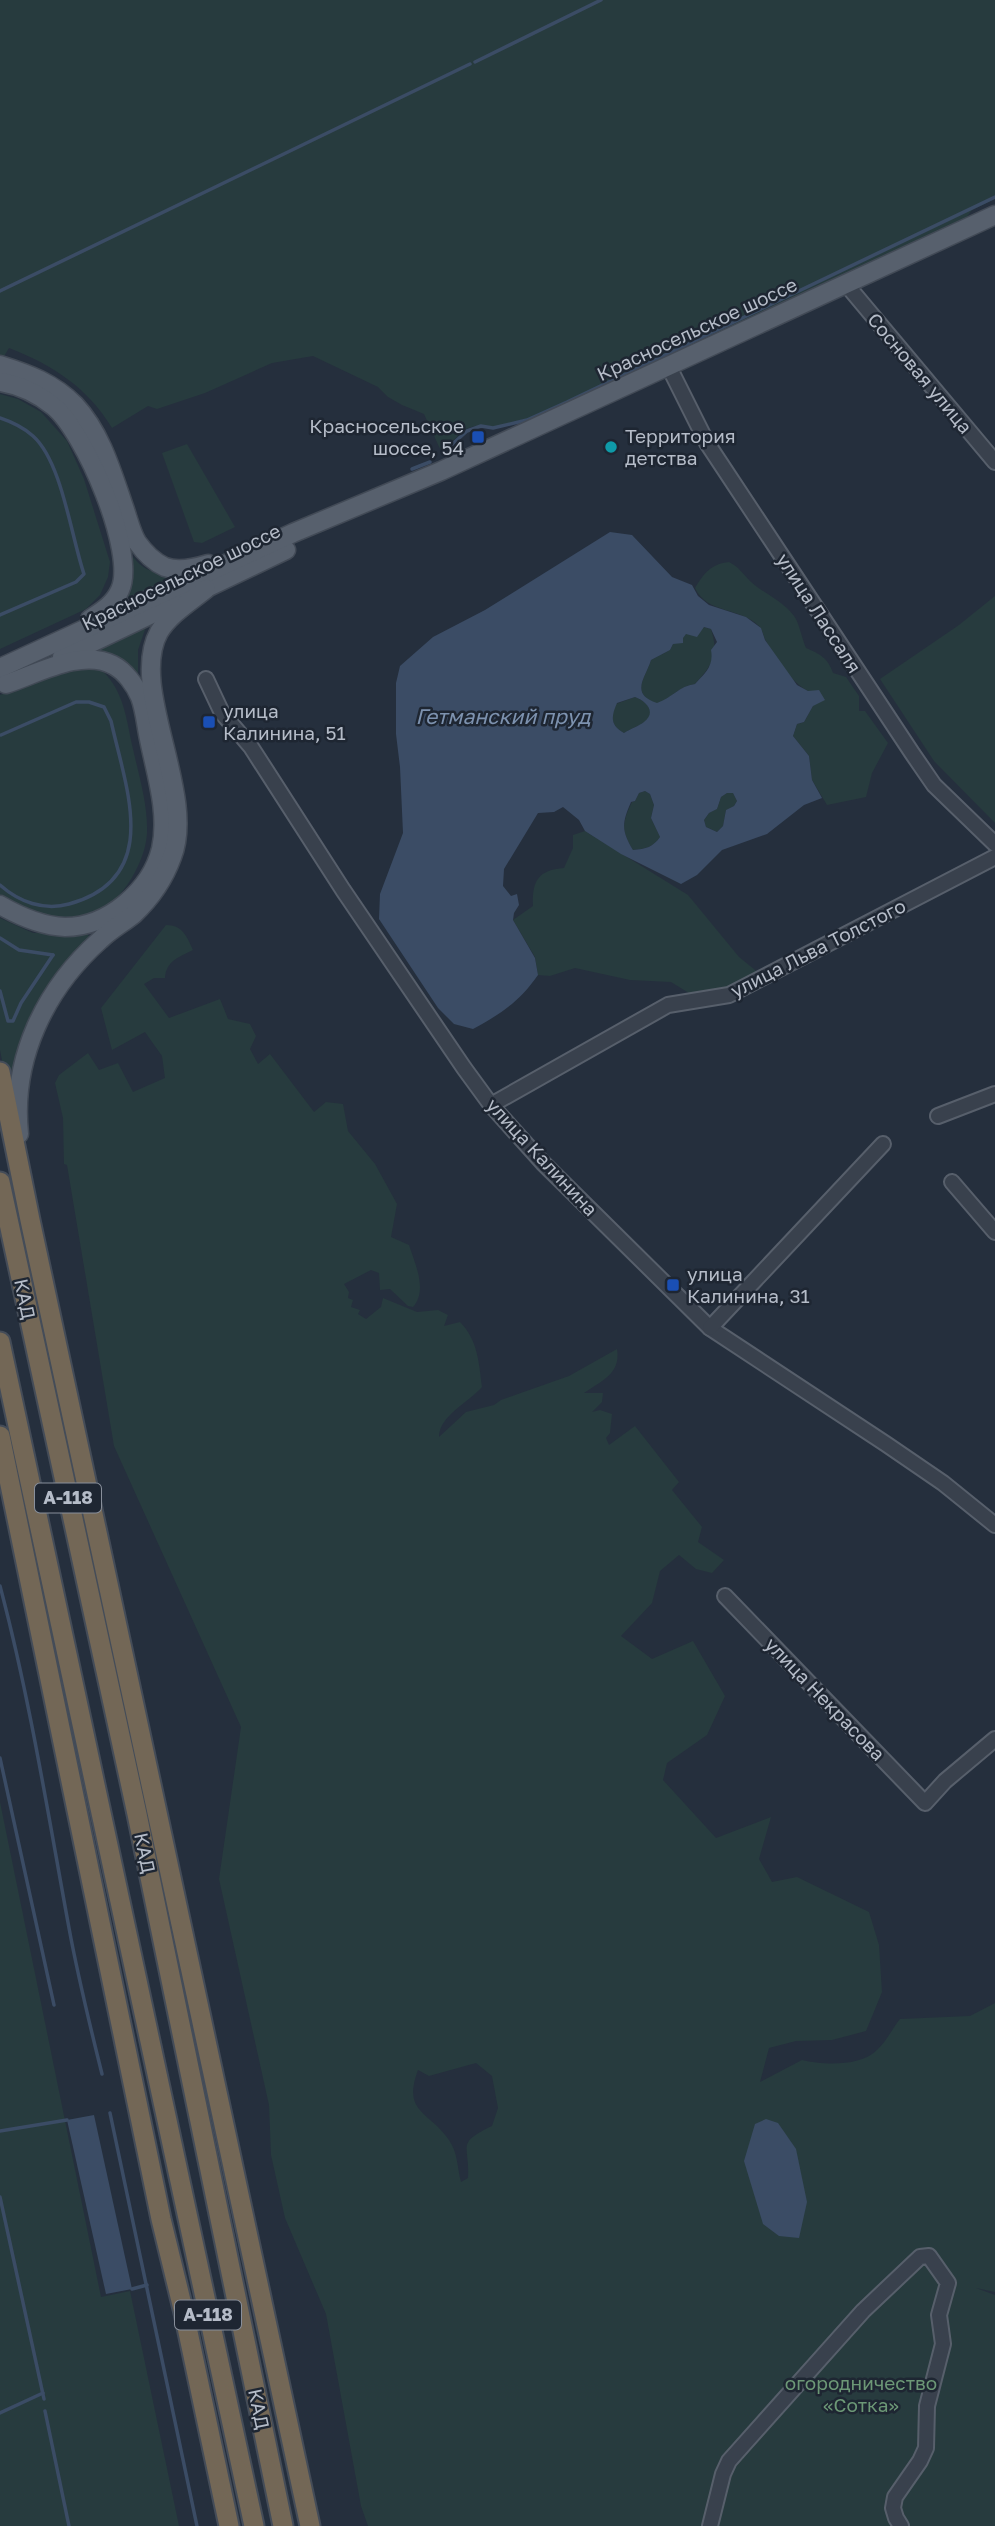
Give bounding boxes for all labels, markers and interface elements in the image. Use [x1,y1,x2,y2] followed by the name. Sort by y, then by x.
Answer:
[593,272,800,385] street label: Красносельское шоссе
[863,308,978,438] street label: Сосновая улица
[309,414,464,459] place label: Красносельское шоссе, 54
[625,424,736,469] place label: Территория детства
[470,429,486,445] marker: Красносельское шоссе, 54
[603,439,619,455] marker: Территория детства
[78,518,284,635] street label: Красносельское шоссе
[772,549,867,677] street label: улица Лассаля
[223,699,346,744] place label: улица Калинина, 51
[416,703,592,729] water label: Гетманский пруд
[201,714,217,730] marker: улица Калинина, 51
[726,893,909,1002] street label: улица Льва Толстого
[482,1093,603,1220] street label: улица Калинина
[687,1262,810,1307] place label: улица Калинина, 31
[10,1277,41,1321] street label: КАД
[665,1277,681,1293] marker: улица Калинина, 31
[35,1484,101,1512] road number: А-118
[761,1632,890,1765] street label: улица Некрасова
[130,1831,161,1875] street label: КАД
[175,2300,241,2330] road number: А-118
[785,2371,937,2416] park label: огородничество «Сотка»
[244,2387,275,2431] street label: КАД

